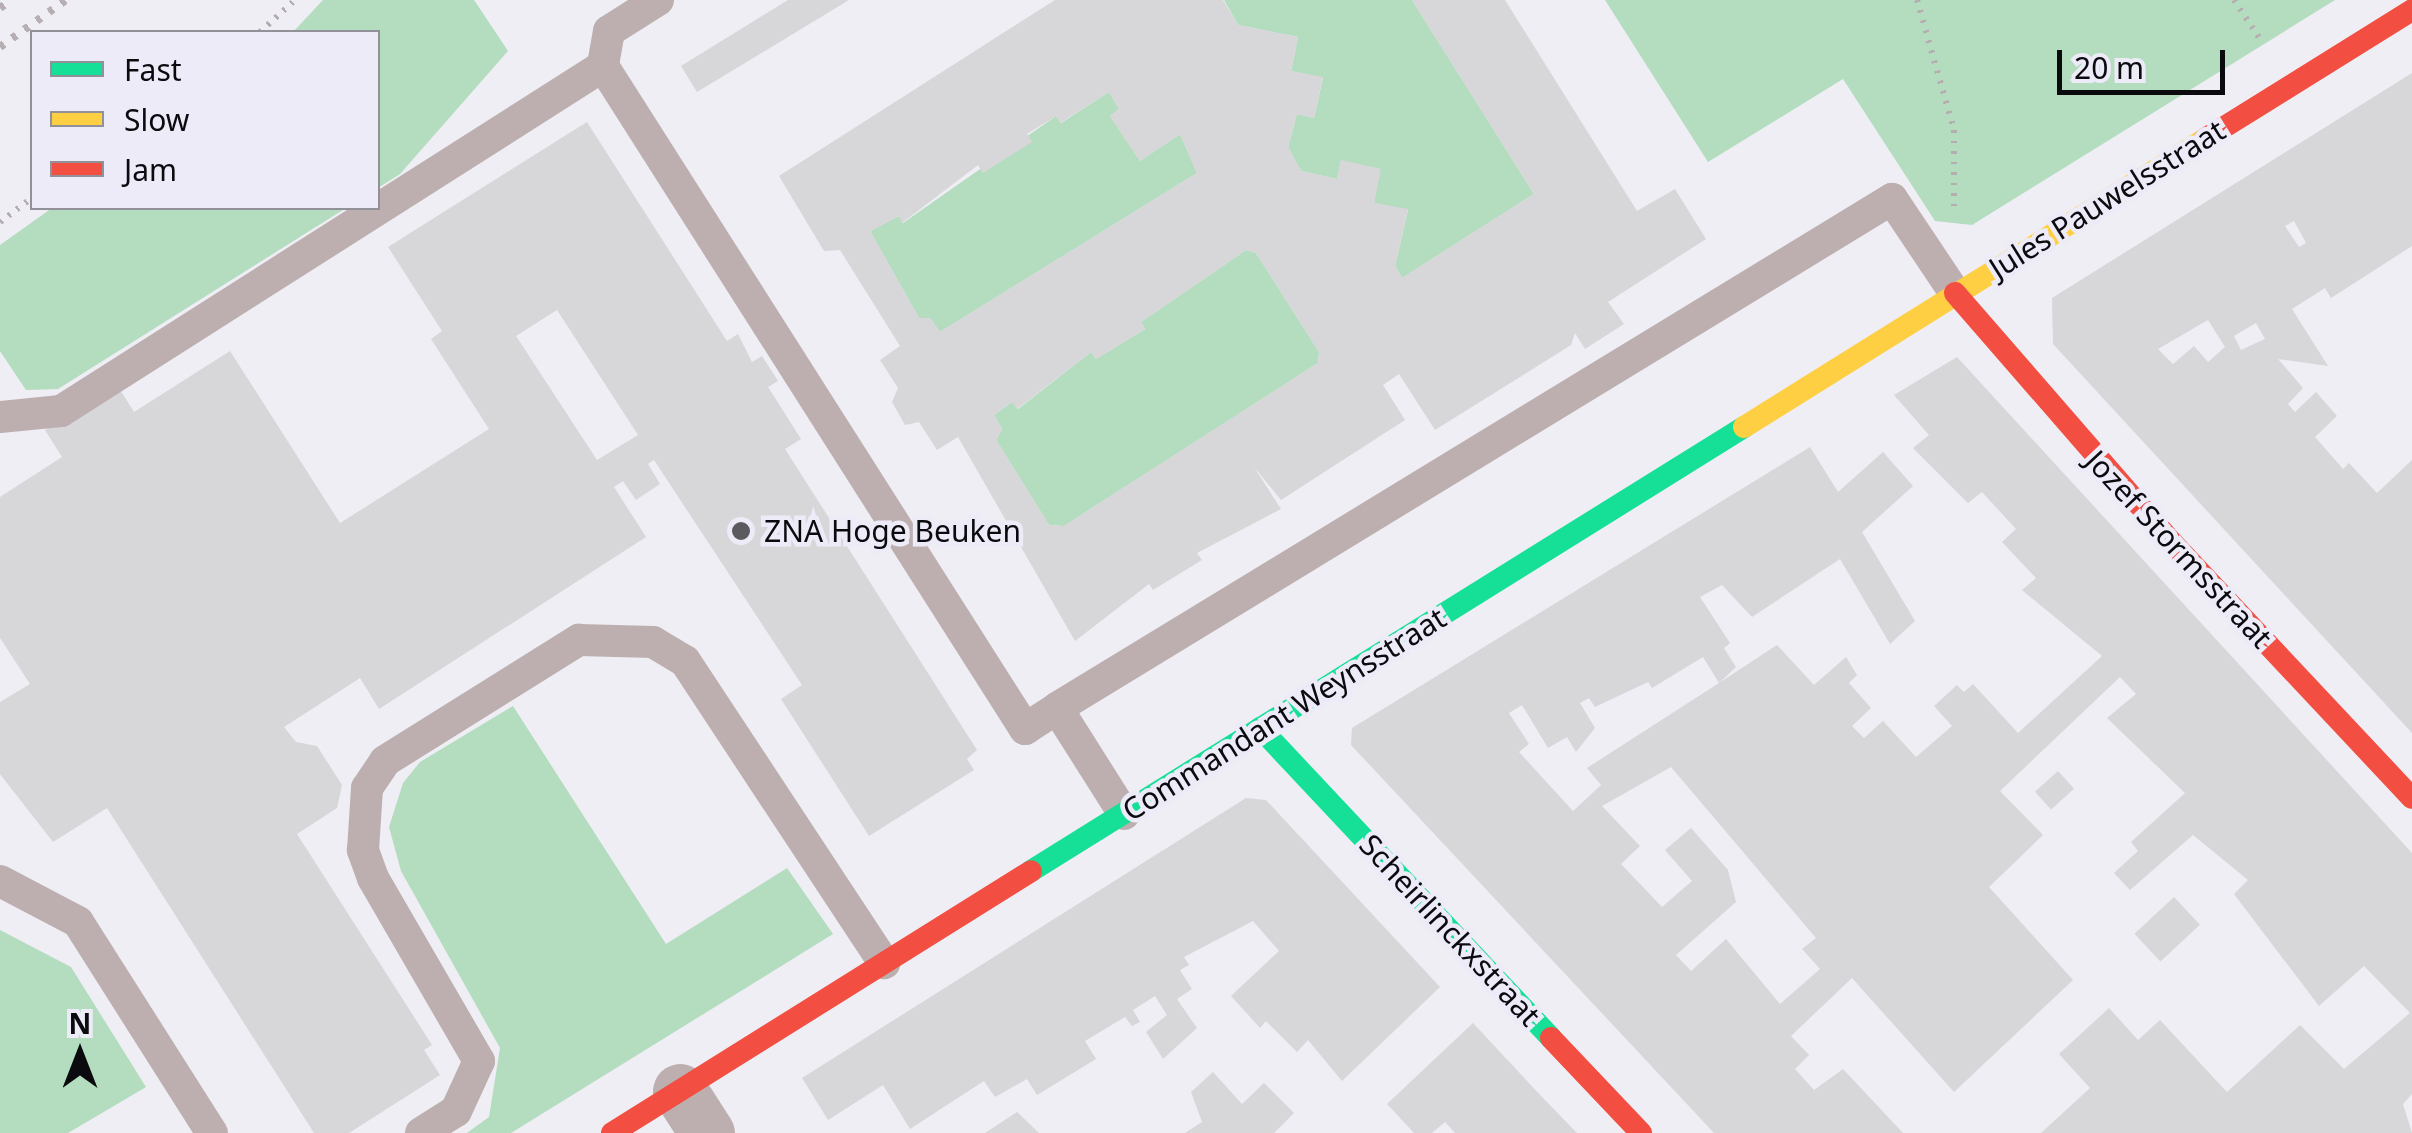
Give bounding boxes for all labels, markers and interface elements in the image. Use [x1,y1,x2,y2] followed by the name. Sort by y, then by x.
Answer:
[30,30,380,210] legend
[2062,30,2230,92] scale bar
[2074,47,2144,88] text: 20 m
[124,49,182,90] text: Fast
[124,99,189,140] text: Slow
[1982,112,2232,286] street label: Jules Pauwelsstraat
[124,149,177,190] text: Jam
[2078,443,2280,655] street label: Jozef Stormsstraat
[764,513,1021,549] place label: ZNA Hoge Beuken
[728,518,754,544] marker: ZNA Hoge Beuken
[1116,600,1452,828] street label: Commandant Weynsstraat
[1352,827,1548,1033] street label: Scheirlinckxstraat
[30,1003,130,1103] north arrow
[69,1004,91,1042] text: N

